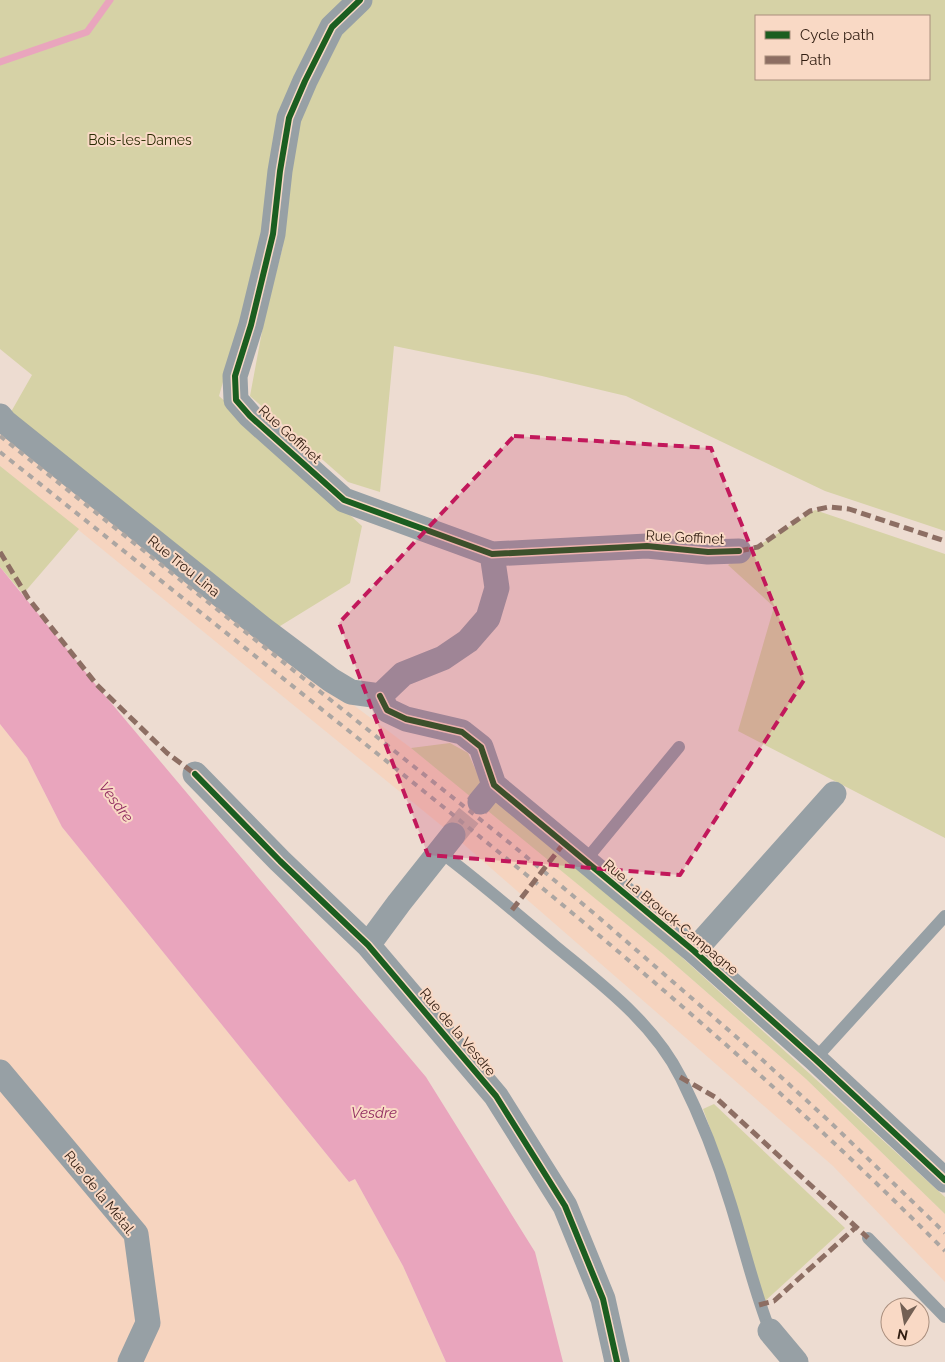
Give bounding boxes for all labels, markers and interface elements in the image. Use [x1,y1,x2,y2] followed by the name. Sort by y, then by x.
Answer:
[755,15,930,80] legend
[800,26,874,44] text: Cycle path
[800,51,831,69] text: Path
[88,132,192,148] park label: Bois-les-Dames
[255,402,325,466] street label: Rue Goffinet
[645,527,725,547] street label: Rue Goffinet
[145,532,223,600] street label: Rue Trou Lina
[95,778,137,826] water label: Vesdre
[600,856,742,978] street label: Rue La Brouck-Campagne
[417,985,499,1079] street label: Rue de la Vesdre
[351,1104,397,1122] water label: Vesdre
[61,1148,139,1238] street label: Rue de la Métal.
[880,1297,930,1347] north arrow
[896,1326,909,1344] text: N

